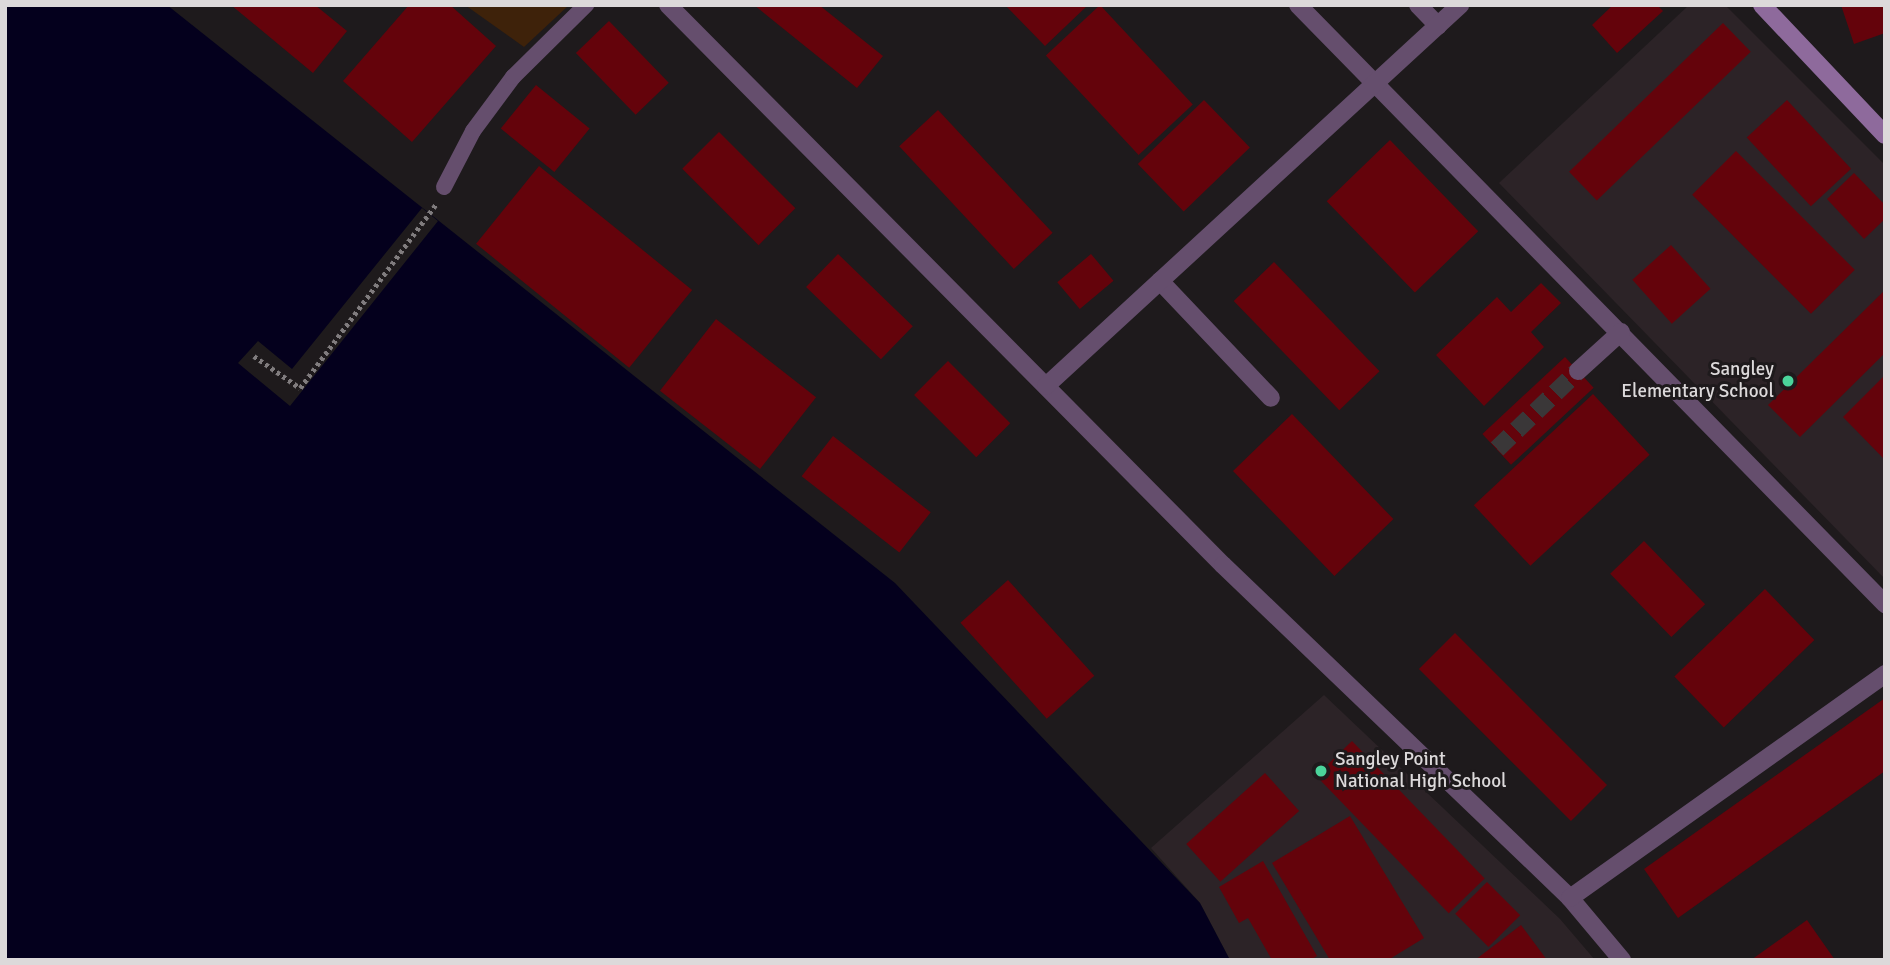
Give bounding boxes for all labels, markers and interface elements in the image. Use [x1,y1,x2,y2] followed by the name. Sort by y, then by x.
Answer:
[1621,359,1774,403] place label: Sangley Elementary School
[1780,373,1796,389] marker: Sangley Elementary School
[1335,749,1507,793] place label: Sangley Point National High School
[1313,763,1329,779] marker: Sangley Point National High School

